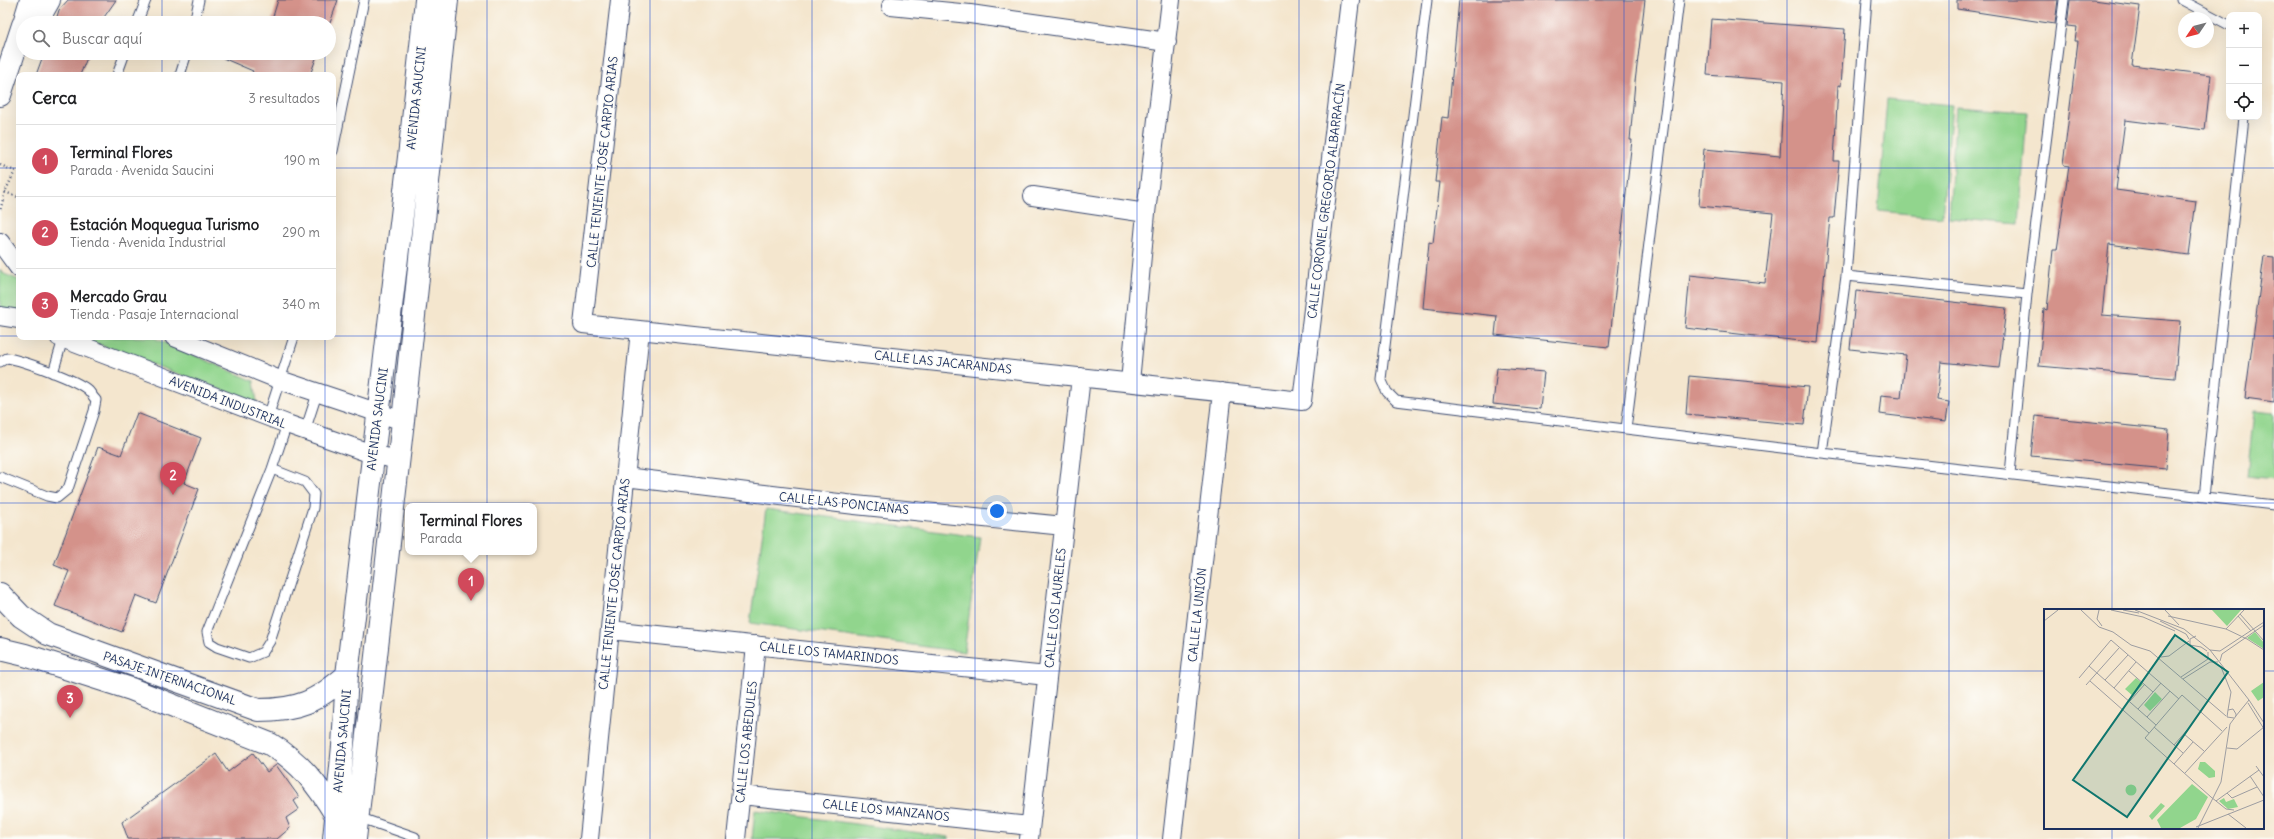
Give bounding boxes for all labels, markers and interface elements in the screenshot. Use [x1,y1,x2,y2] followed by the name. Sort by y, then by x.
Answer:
[2178,12,2214,48] north arrow
[2226,12,2262,120] map controls
[2226,12,2262,48] button: +
[16,16,336,60] search box
[30,27,52,49] icon: search
[62,29,142,48] text: Buscar aquí
[403,46,429,150] street label: AVENIDA SAUCINI
[2226,48,2262,84] button: −
[583,55,621,269] street label: CALLE TENIENTE JOŚE CARPIO ARIAS
[1304,82,1348,320] street label: CALLE CORONEL GREGORIO ALBARRACÍN
[2226,84,2262,120] button: locate
[32,87,77,109] text: Cerca
[249,90,320,107] text: 3 resultados
[70,143,173,162] text: Terminal Flores
[42,152,48,169] text: 1
[284,152,320,169] text: 190 m
[70,162,214,179] text: Parada · Avenida Saucini
[70,215,259,234] text: Estación Moquegua Turismo
[41,224,49,241] text: 2
[282,224,320,241] text: 290 m
[70,234,226,251] text: Tienda · Avenida Industrial
[70,287,167,306] text: Mercado Grau
[41,296,49,313] text: 3
[282,296,320,313] text: 340 m
[70,306,239,323] text: Tienda · Pasaje Internacional
[873,347,1013,377] street label: CALLE LAS JACARANDAS
[363,367,391,471] street label: AVENIDA SAUCINI
[167,373,289,432] street label: AVENIDA INDUSTRIAL
[160,462,186,495] pin: 2
[595,477,633,691] street label: CALLE TENIENTE JOŚE CARPIO ARIAS
[778,489,910,517] street label: CALLE LAS PONCIANAS
[987,501,1007,521] your location
[405,503,537,555] popup
[420,511,522,530] text: Terminal Flores
[420,530,462,547] text: Parada
[1041,547,1069,669] street label: CALLE LOS LAURELES
[1185,567,1209,663] street label: CALLE LA UNIÓN
[458,568,484,601] pin: 1
[2044,609,2264,829] inset map
[759,638,900,668] street label: CALLE LOS TAMARINDOS
[101,648,239,708] street label: PASAJE INTERNACIONAL
[732,680,760,804] street label: CALLE LOS ABEDULES
[57,685,83,718] pin: 3
[330,689,354,793] street label: AVENIDA SAUCINI
[822,796,951,824] street label: CALLE LOS MANZANOS

